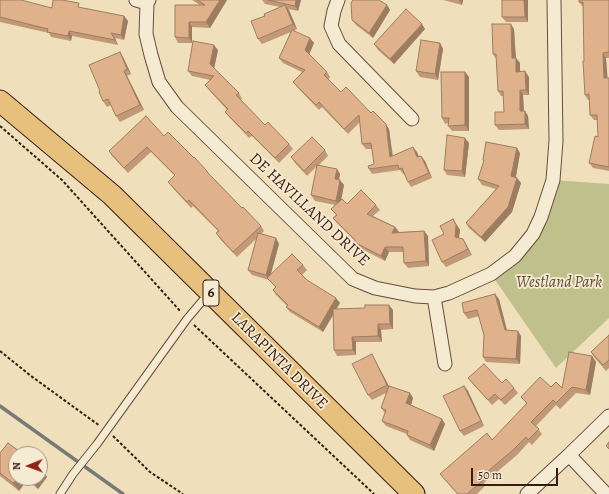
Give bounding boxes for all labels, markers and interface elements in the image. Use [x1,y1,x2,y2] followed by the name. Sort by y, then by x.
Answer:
[245,149,373,271] street label: DE HAVILLAND DRIVE
[516,273,602,293] park label: Westland Park
[203,280,219,306] road number: 6
[226,308,332,414] street label: LARAPINTA DRIVE
[8,446,48,486] north arrow
[473,460,560,486] scale bar
[9,462,24,470] text: N
[478,467,502,483] text: 50 m

